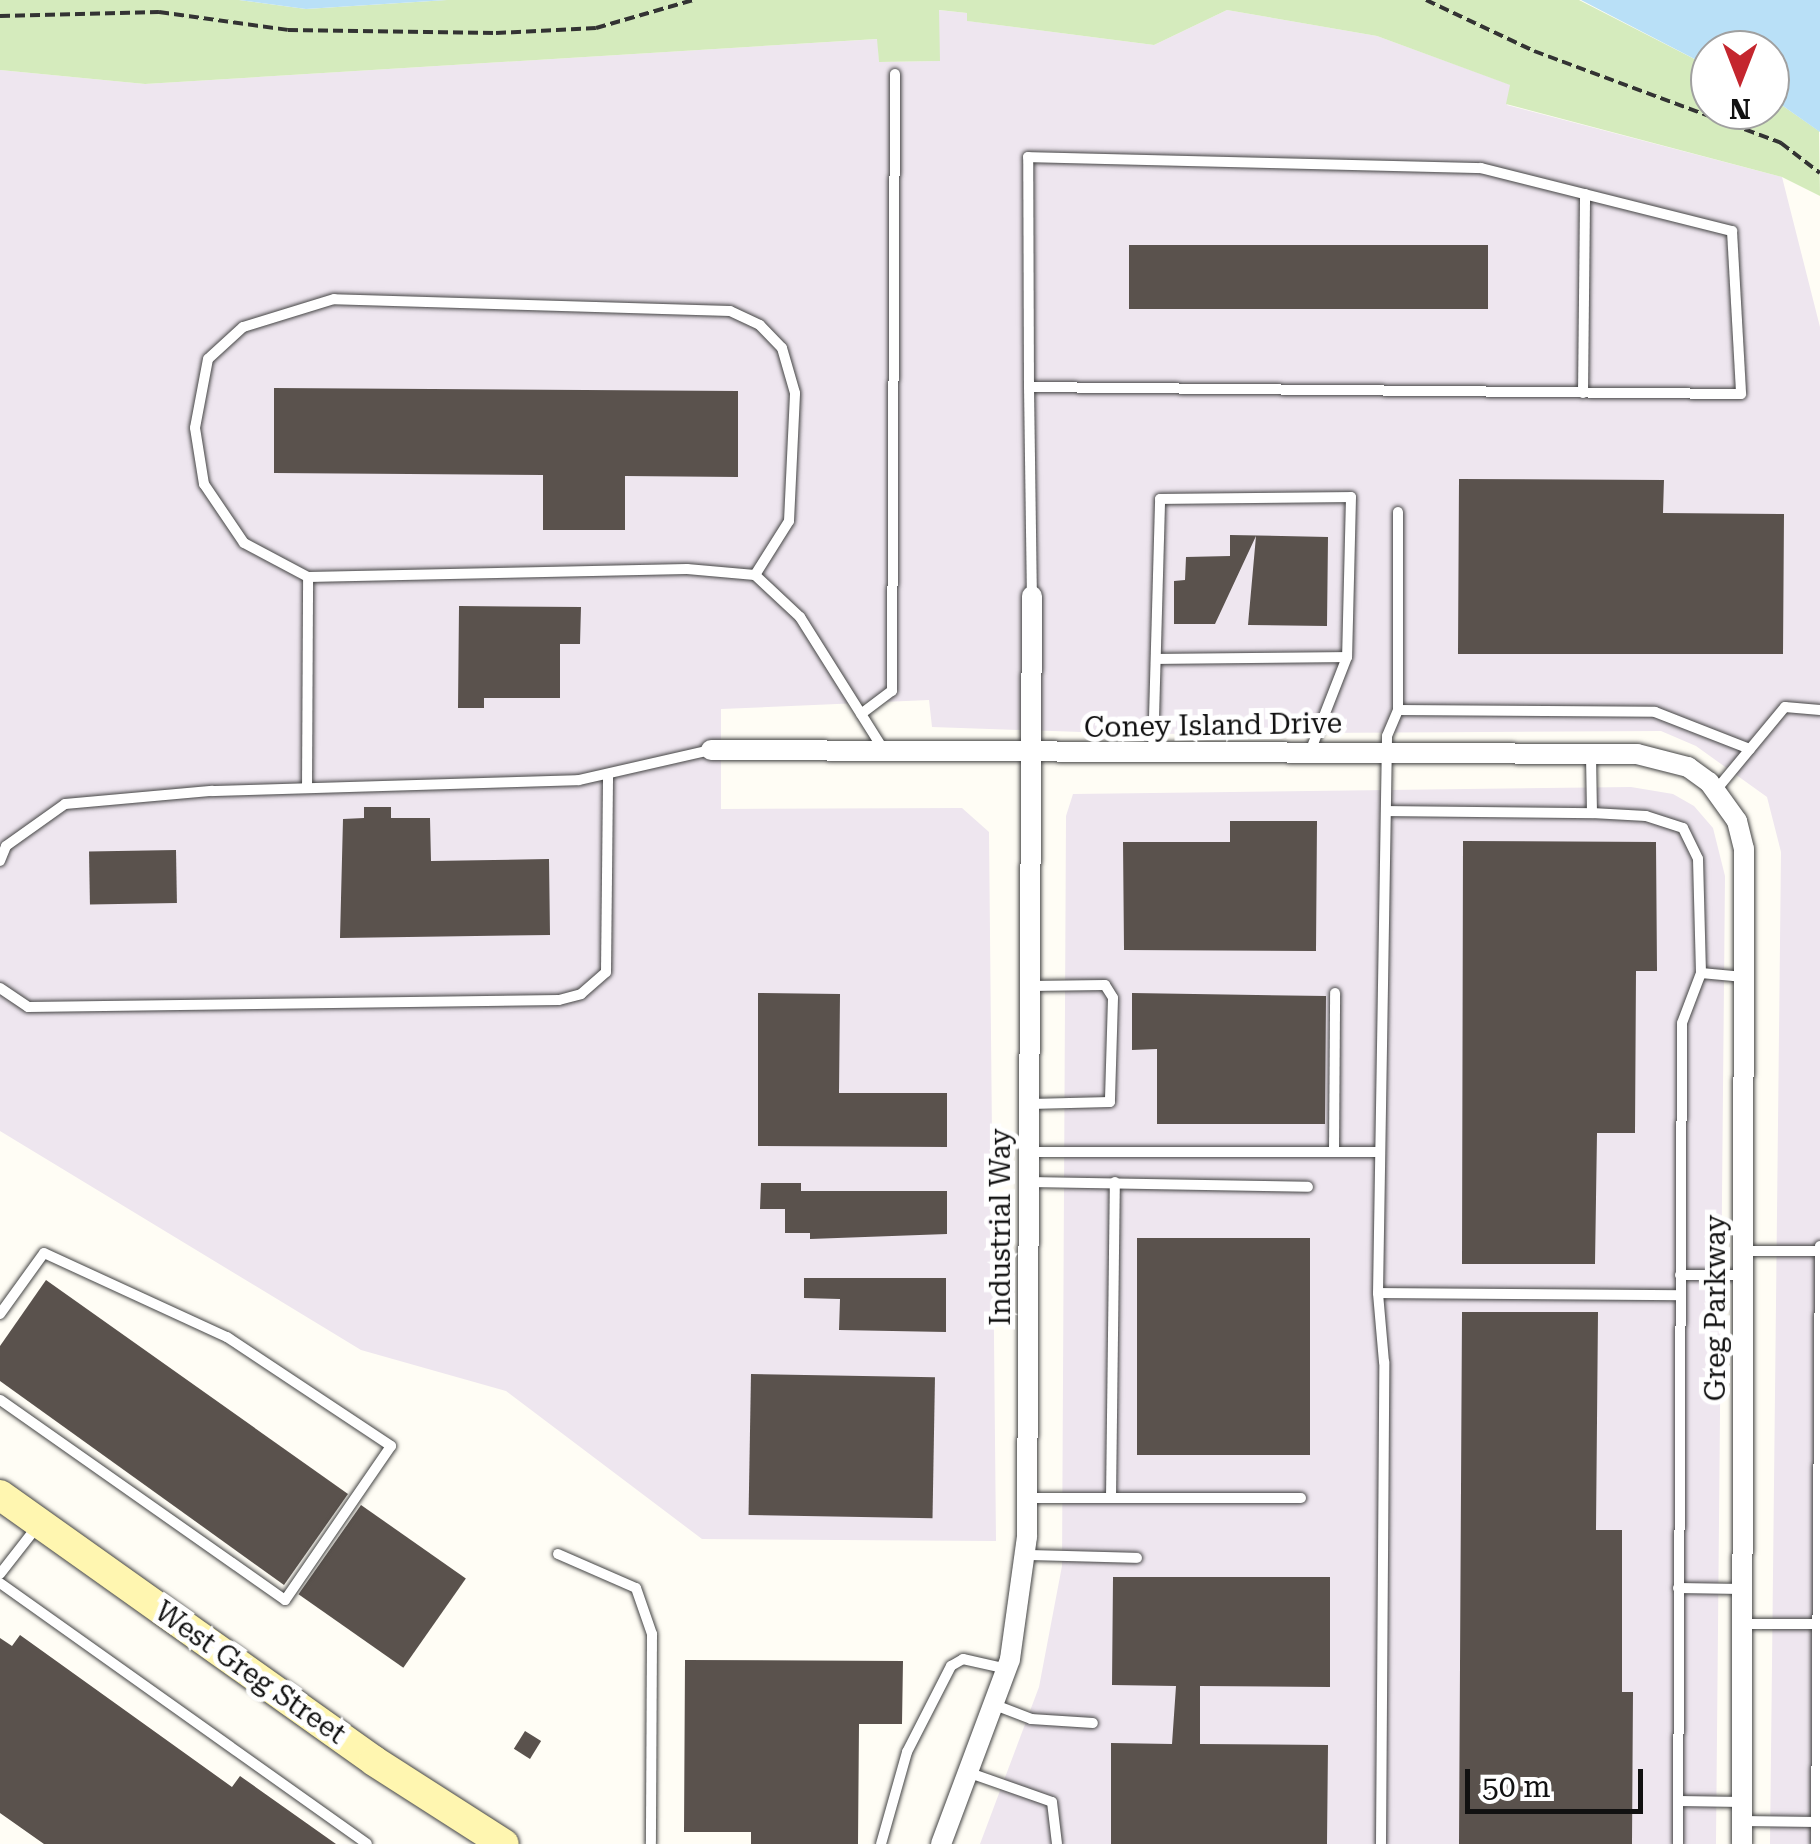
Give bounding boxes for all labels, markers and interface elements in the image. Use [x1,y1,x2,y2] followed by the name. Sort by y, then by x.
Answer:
[1690,30,1790,130] north arrow
[1729,92,1751,125] text: N
[1084,707,1342,745] street label: Coney Island Drive
[984,1128,1018,1326] street label: Industrial Way
[1699,1215,1733,1401] street label: Greg Parkway
[148,1595,352,1751] street label: West Greg Street
[1470,1749,1648,1811] scale bar
[1482,1769,1551,1804] text: 50 m

